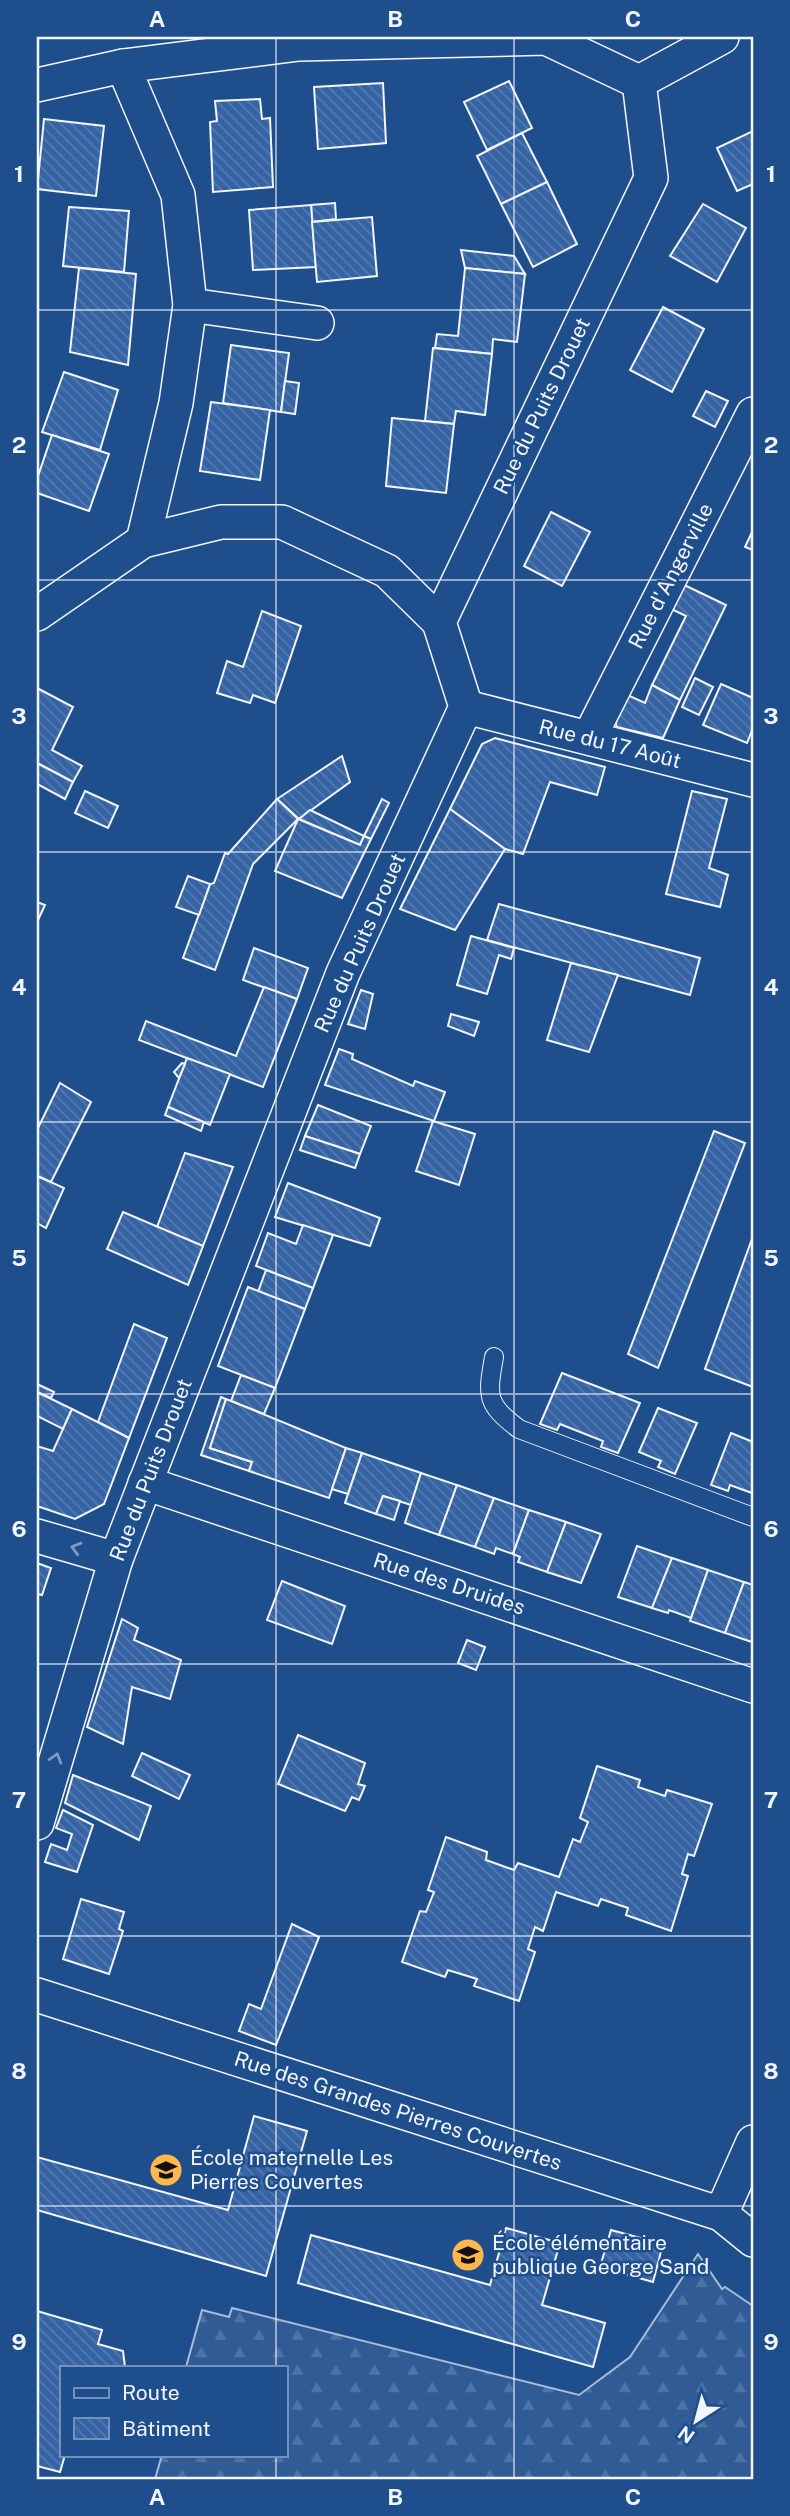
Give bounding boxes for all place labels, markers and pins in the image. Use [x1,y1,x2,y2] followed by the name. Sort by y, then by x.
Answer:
[190,2145,393,2194] place label: École maternelle Les Pierres Couvertes
[147,2151,185,2189] school or university icon: École maternelle Les Pierres Couvertes
[492,2230,709,2279] place label: École élémentaire publique George Sand
[449,2236,487,2274] school or university icon: École élémentaire publique George Sand

